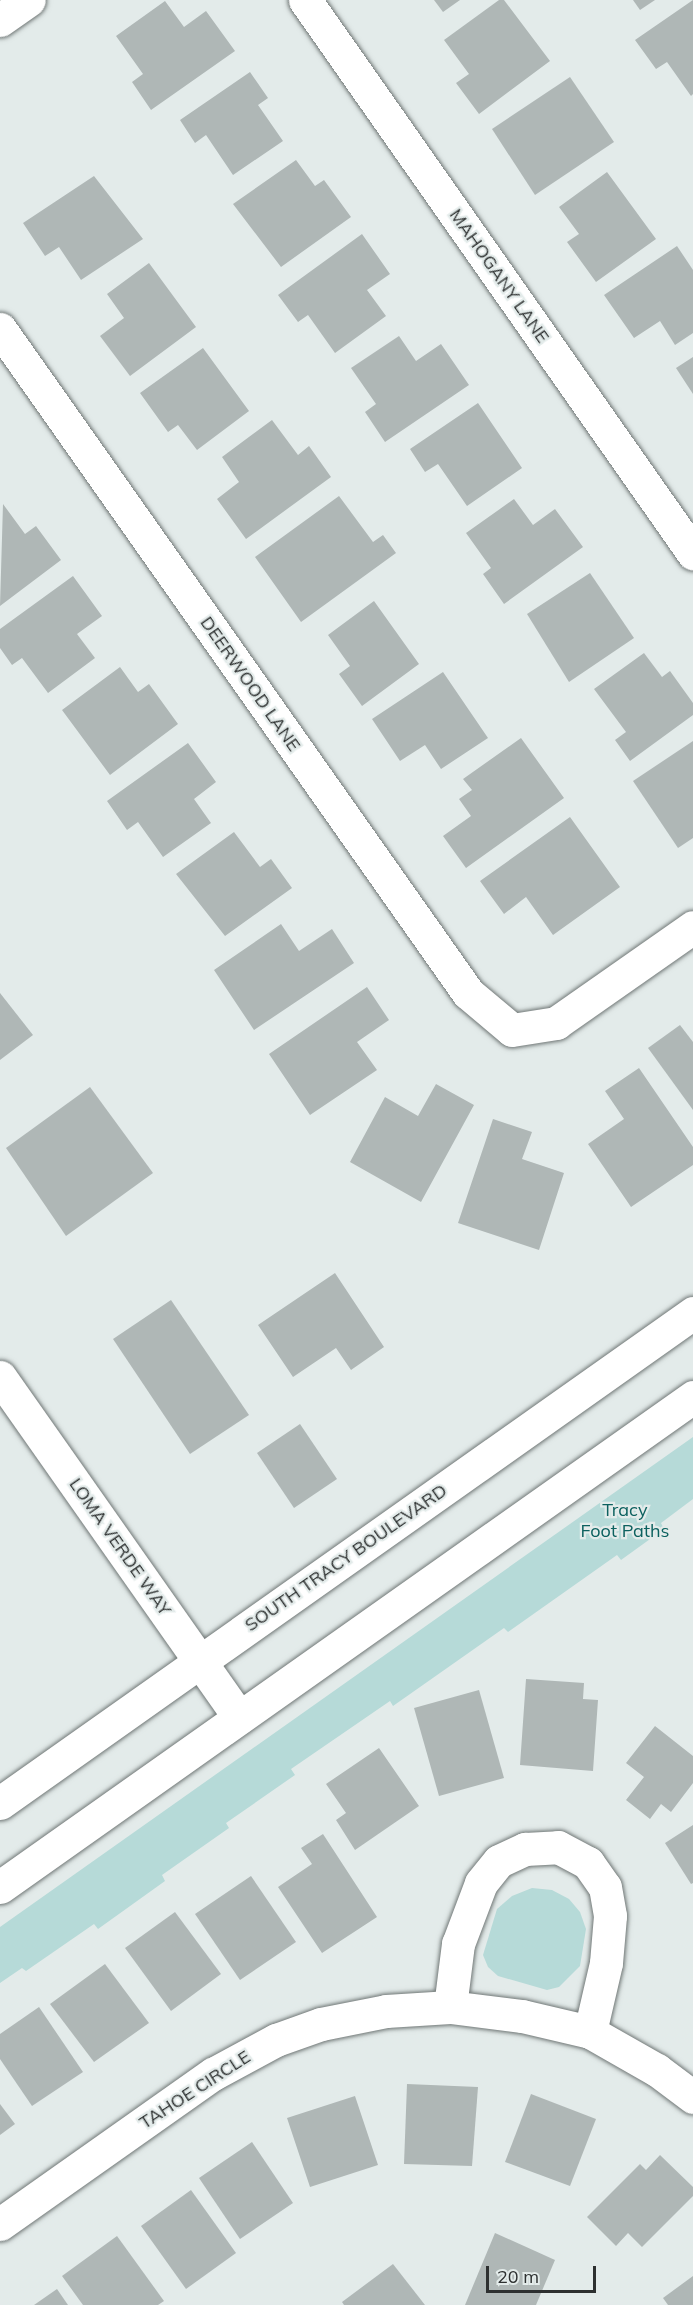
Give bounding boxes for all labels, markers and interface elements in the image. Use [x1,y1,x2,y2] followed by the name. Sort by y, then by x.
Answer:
[445,205,553,347] street label: MAHOGANY LANE
[195,613,305,755] street label: DEERWOOD LANE
[64,1474,176,1620] street label: LOMA VERDE WAY
[241,1480,451,1636] street label: SOUTH TRACY BOULEVARD
[580,1500,670,1543] park label: Tracy Foot Paths
[136,2046,254,2134] street label: TAHOE CIRCLE
[489,2254,598,2292] scale bar
[497,2265,539,2288] text: 20 m

